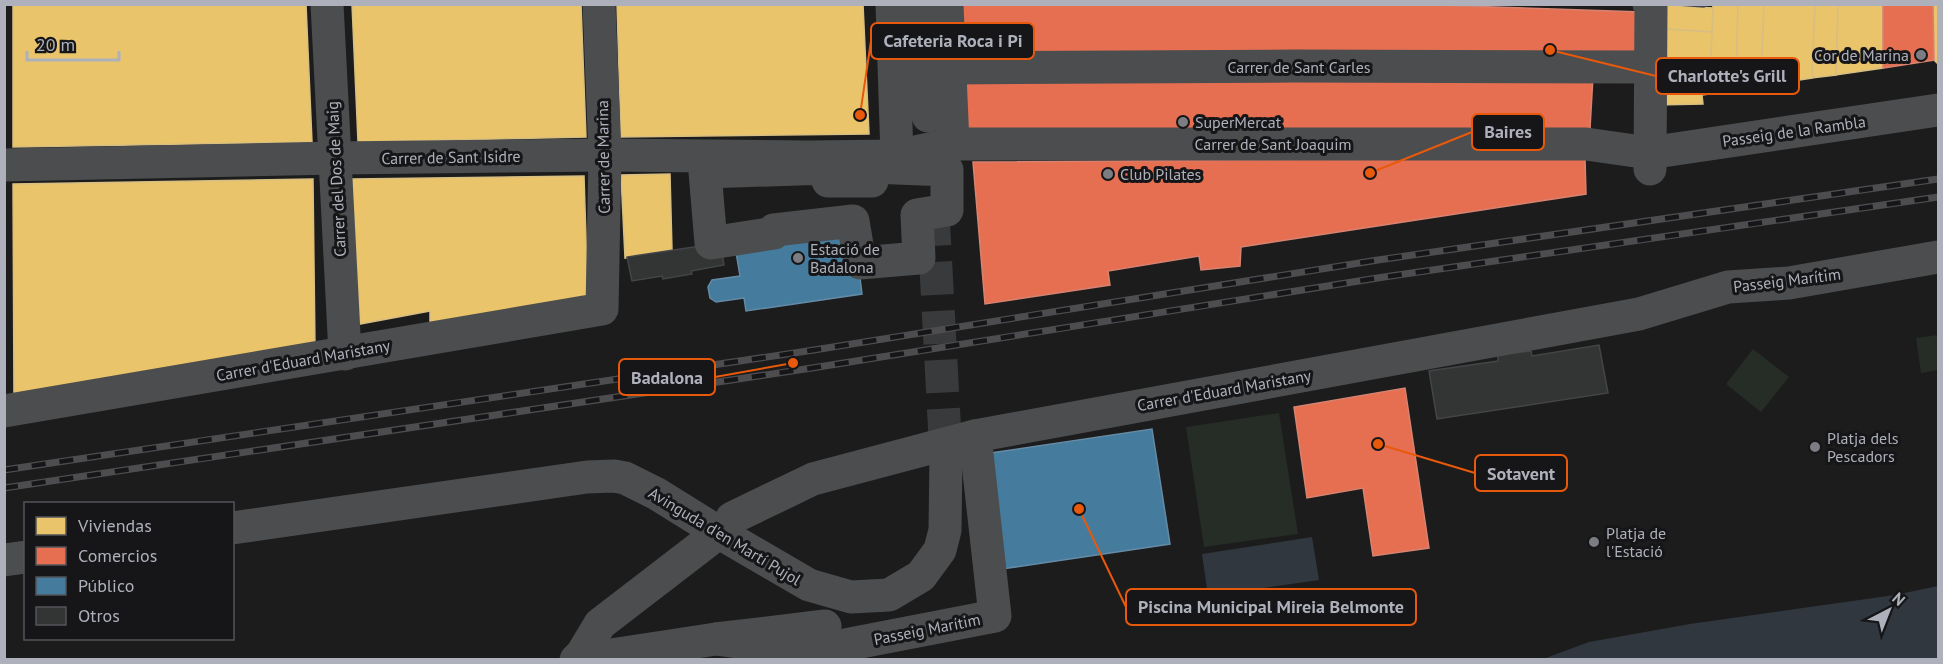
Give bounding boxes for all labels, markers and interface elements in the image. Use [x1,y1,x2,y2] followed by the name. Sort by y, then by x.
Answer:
[871,23,1034,59] callout: Cafeteria Roca i Pi
[27,24,118,62] scale bar
[883,29,1023,52] text: Cafeteria Roca i Pi
[36,33,75,56] text: 20 m
[1814,45,1909,65] place label: Cor de Marina
[1914,48,1928,62] marker: Cor de Marina
[1227,57,1371,77] street label: Carrer de Sant Carles
[1656,58,1799,94] callout: Charlotte's Grill
[1668,64,1787,87] text: Charlotte's Grill
[592,100,614,214] street label: Carrer de Marina
[322,101,350,257] street label: Carrer del Dos de Maig
[1721,111,1867,151] street label: Passeig de la Rambla
[1195,112,1282,132] place label: SuperMercat
[1472,114,1544,150] callout: Baires
[1176,115,1190,129] marker: SuperMercat
[1484,120,1532,143] text: Baires
[1194,134,1352,154] street label: Carrer de Sant Joaquim
[381,146,521,168] street label: Carrer de Sant Isidre
[1120,164,1202,184] place label: Club Pilates
[1101,167,1115,181] marker: Club Pilates
[810,239,880,277] place label: Estació de Badalona
[791,251,805,265] marker: Estació de Badalona
[1732,263,1842,297] street label: Passeig Marítim
[214,335,392,385] street label: Carrer d'Eduard Maristany
[619,359,715,395] callout: Badalona
[1135,365,1313,415] street label: Carrer d'Eduard Maristany
[631,366,703,389] text: Badalona
[1827,428,1899,466] place label: Platja dels Pescadors
[1808,440,1822,454] marker: Platja dels Pescadors
[1475,455,1567,491] callout: Sotavent
[1487,462,1556,485] text: Sotavent
[645,483,805,590] street label: Avinguda d'en Martí Pujol
[24,502,234,640] legend
[77,514,152,537] text: Viviendas
[1606,523,1666,561] place label: Platja de l'Estació
[1587,535,1601,549] marker: Platja de l'Estació
[78,544,157,567] text: Comercios
[78,574,134,597] text: Público
[1859,580,1919,640] north arrow
[1888,588,1910,610] text: N
[1126,589,1416,625] callout: Piscina Municipal Mireia Belmonte
[1138,595,1404,618] text: Piscina Municipal Mireia Belmonte
[78,604,120,627] text: Otros
[872,609,982,649] street label: Passeig Marítim

